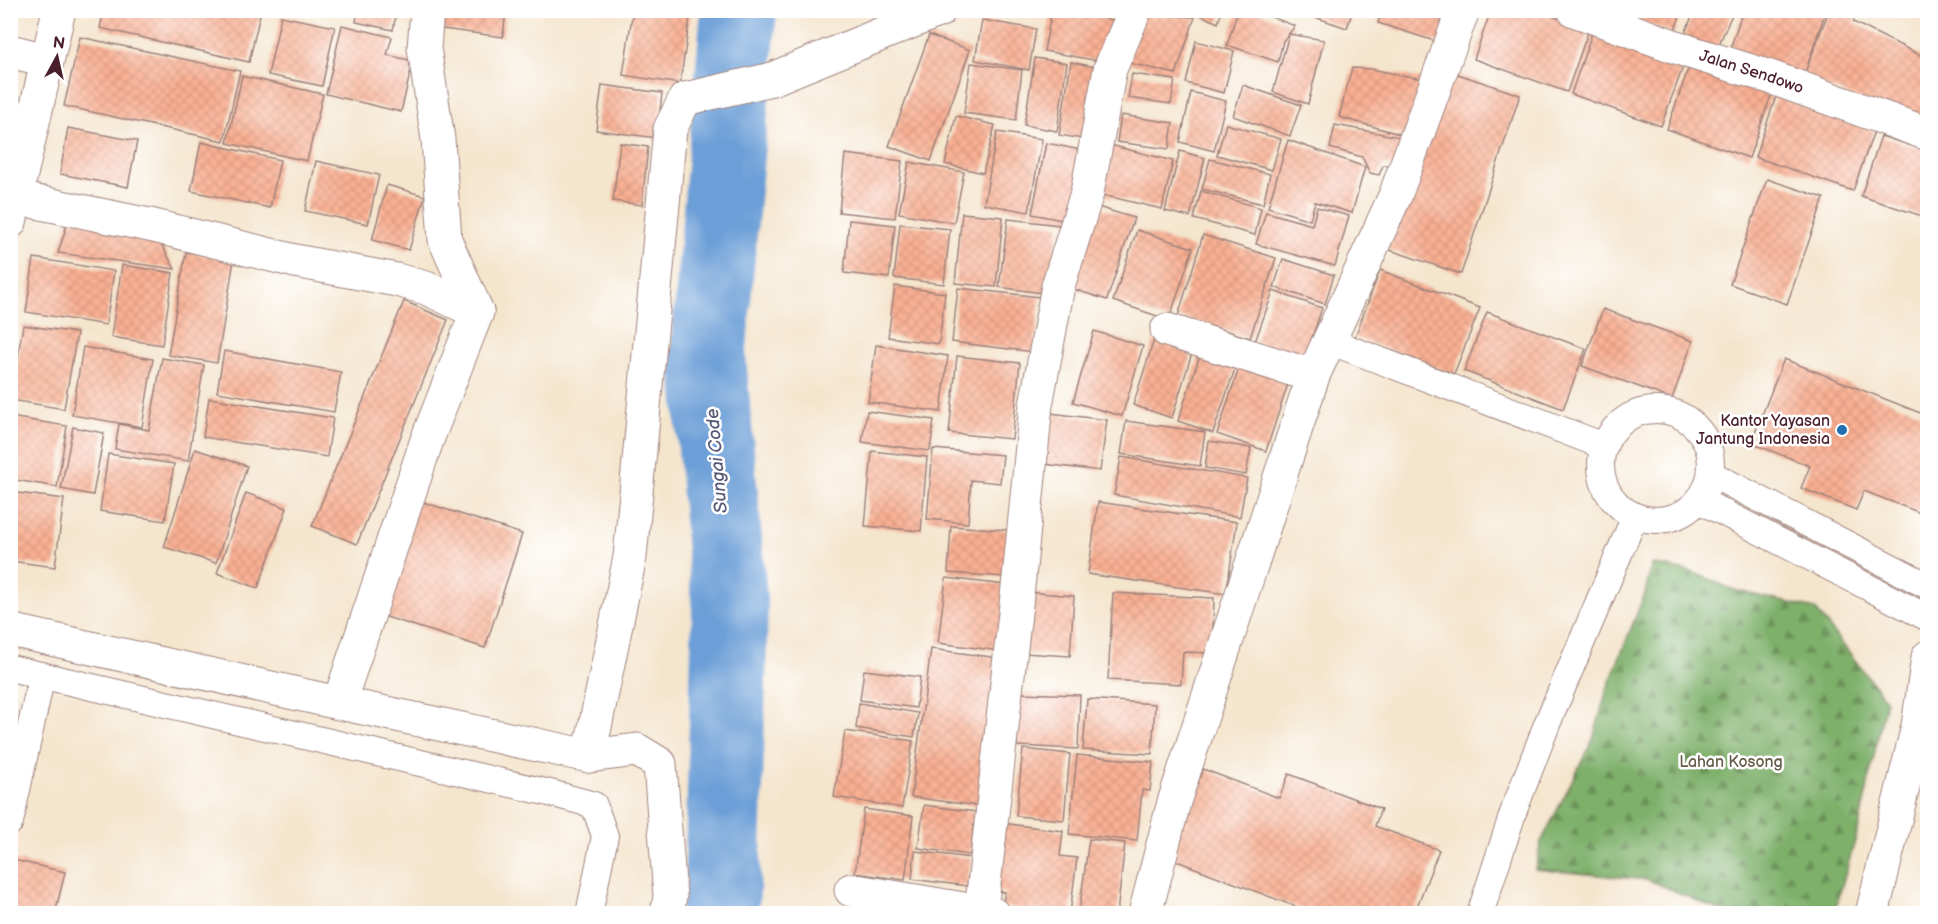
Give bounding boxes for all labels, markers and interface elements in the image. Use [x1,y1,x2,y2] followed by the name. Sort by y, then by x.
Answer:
[27,27,87,87] north arrow
[52,33,66,54] text: N
[1697,46,1806,98] street label: Jalan Sendowo
[702,408,732,514] water label: Sungai Code
[1696,412,1830,449] place label: Kantor Yayasan Jantung Indonesia
[1835,423,1849,437] marker: Kantor Yayasan Jantung Indonesia
[1679,753,1783,772] park label: Lahan Kosong

